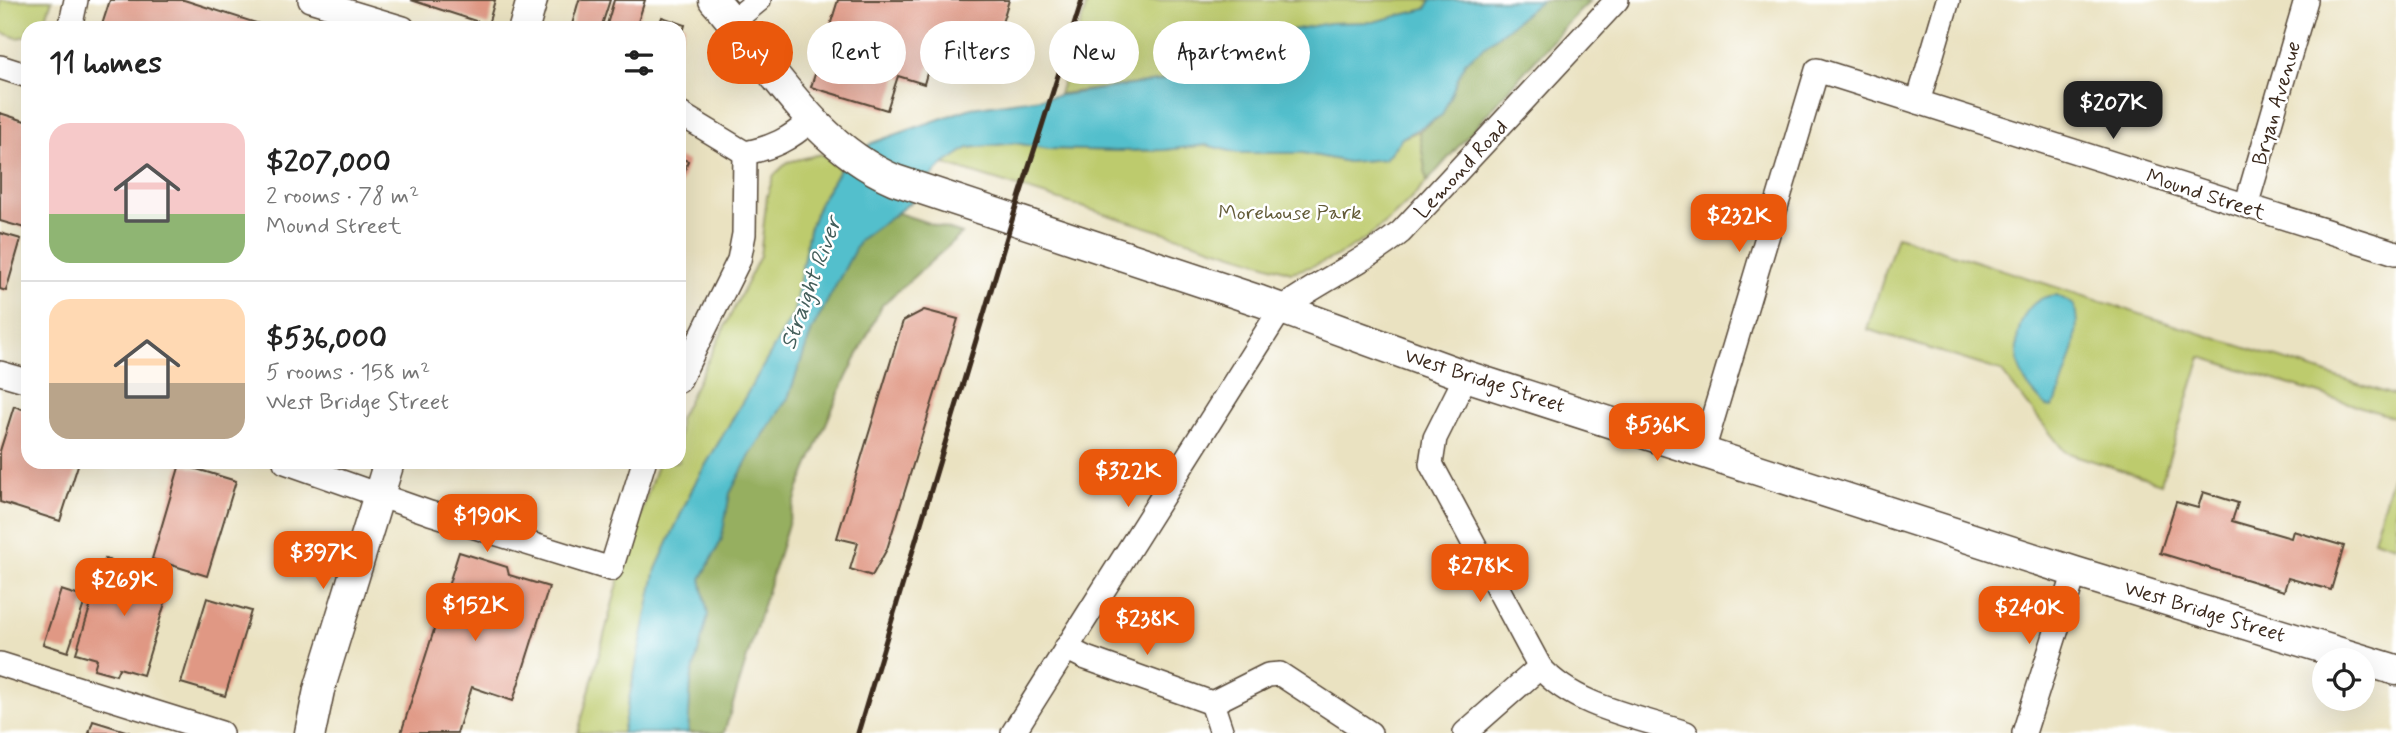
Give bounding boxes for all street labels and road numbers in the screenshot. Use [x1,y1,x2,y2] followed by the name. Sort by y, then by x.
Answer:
[2246,38,2308,169] street label: Bryan Avenue
[1409,114,1515,225] street label: Lemond Road
[2143,163,2269,228] street label: Mound Street
[1401,342,1569,420] street label: West Bridge Street
[2121,574,2289,650] street label: West Bridge Street

